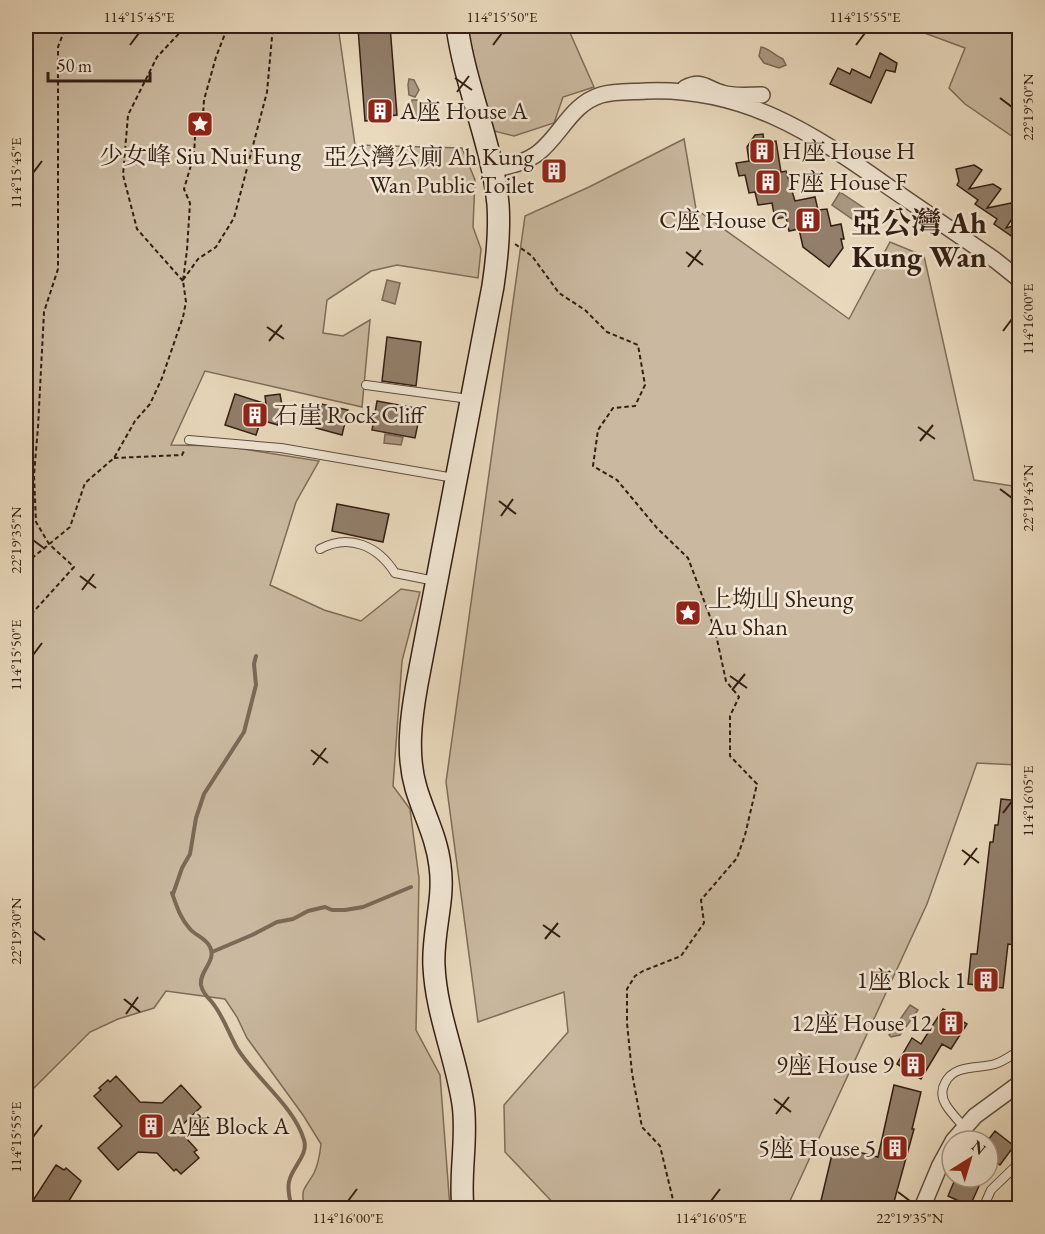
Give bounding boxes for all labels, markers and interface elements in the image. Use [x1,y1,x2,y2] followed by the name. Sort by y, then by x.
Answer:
[103,7,175,26] text: 114°15'45"E
[466,7,538,26] text: 114°15'50"E
[829,7,901,26] text: 114°15'55"E
[48,45,150,83] scale bar
[57,54,92,77] text: 50 m
[1018,73,1037,141] text: 22°19'50"N
[399,95,528,126] place label: A座 House A
[365,96,395,126] building icon: A座 House A
[185,109,215,139] place icon: 少女峰 Siu Nui Fung
[782,135,916,166] place label: H座 House H
[747,136,777,166] building icon: H座 House H
[6,137,25,209] text: 114°15'45"E
[99,140,301,171] place label: 少女峰 Siu Nui Fung
[323,141,535,200] place label: 亞公灣公廁 Ah Kung Wan Public Toilet
[539,156,569,186] building icon: 亞公灣公廁 Ah Kung Wan Public Toilet
[788,166,907,197] place label: F座 House F
[753,167,783,197] building icon: F座 House F
[851,203,987,276] district label: 亞公灣 Ah Kung Wan
[659,204,788,235] place label: C座 House C
[793,205,823,235] building icon: C座 House C
[1018,283,1037,355] text: 114°16'00"E
[274,399,427,430] place label: 石崖 Rock Cliff
[240,400,270,430] building icon: 石崖 Rock Cliff
[1018,464,1037,532] text: 22°19'45"N
[6,506,25,574] text: 22°19'35"N
[707,583,854,642] place label: 上坳山 Sheung Au Shan
[673,598,703,628] place icon: 上坳山 Sheung Au Shan
[6,619,25,691] text: 114°15'50"E
[1018,765,1037,837] text: 114°16'05"E
[6,897,25,965] text: 22°19'30"N
[857,964,966,995] place label: 1座 Block 1
[971,965,1001,995] building icon: 1座 Block 1
[791,1007,932,1038] place label: 12座 House 12
[936,1008,966,1038] building icon: 12座 House 12
[776,1049,894,1080] place label: 9座 House 9
[898,1050,928,1080] building icon: 9座 House 9
[6,1101,25,1173] text: 114°15'55"E
[169,1110,290,1141] place label: A座 Block A
[136,1111,166,1141] building icon: A座 Block A
[940,1129,1000,1189] north arrow
[758,1132,876,1163] place label: 5座 House 5
[880,1133,910,1163] building icon: 5座 House 5
[967,1135,990,1160] text: N
[312,1208,384,1227] text: 114°16'00"E
[675,1208,747,1227] text: 114°16'05"E
[876,1208,944,1227] text: 22°19'35"N

